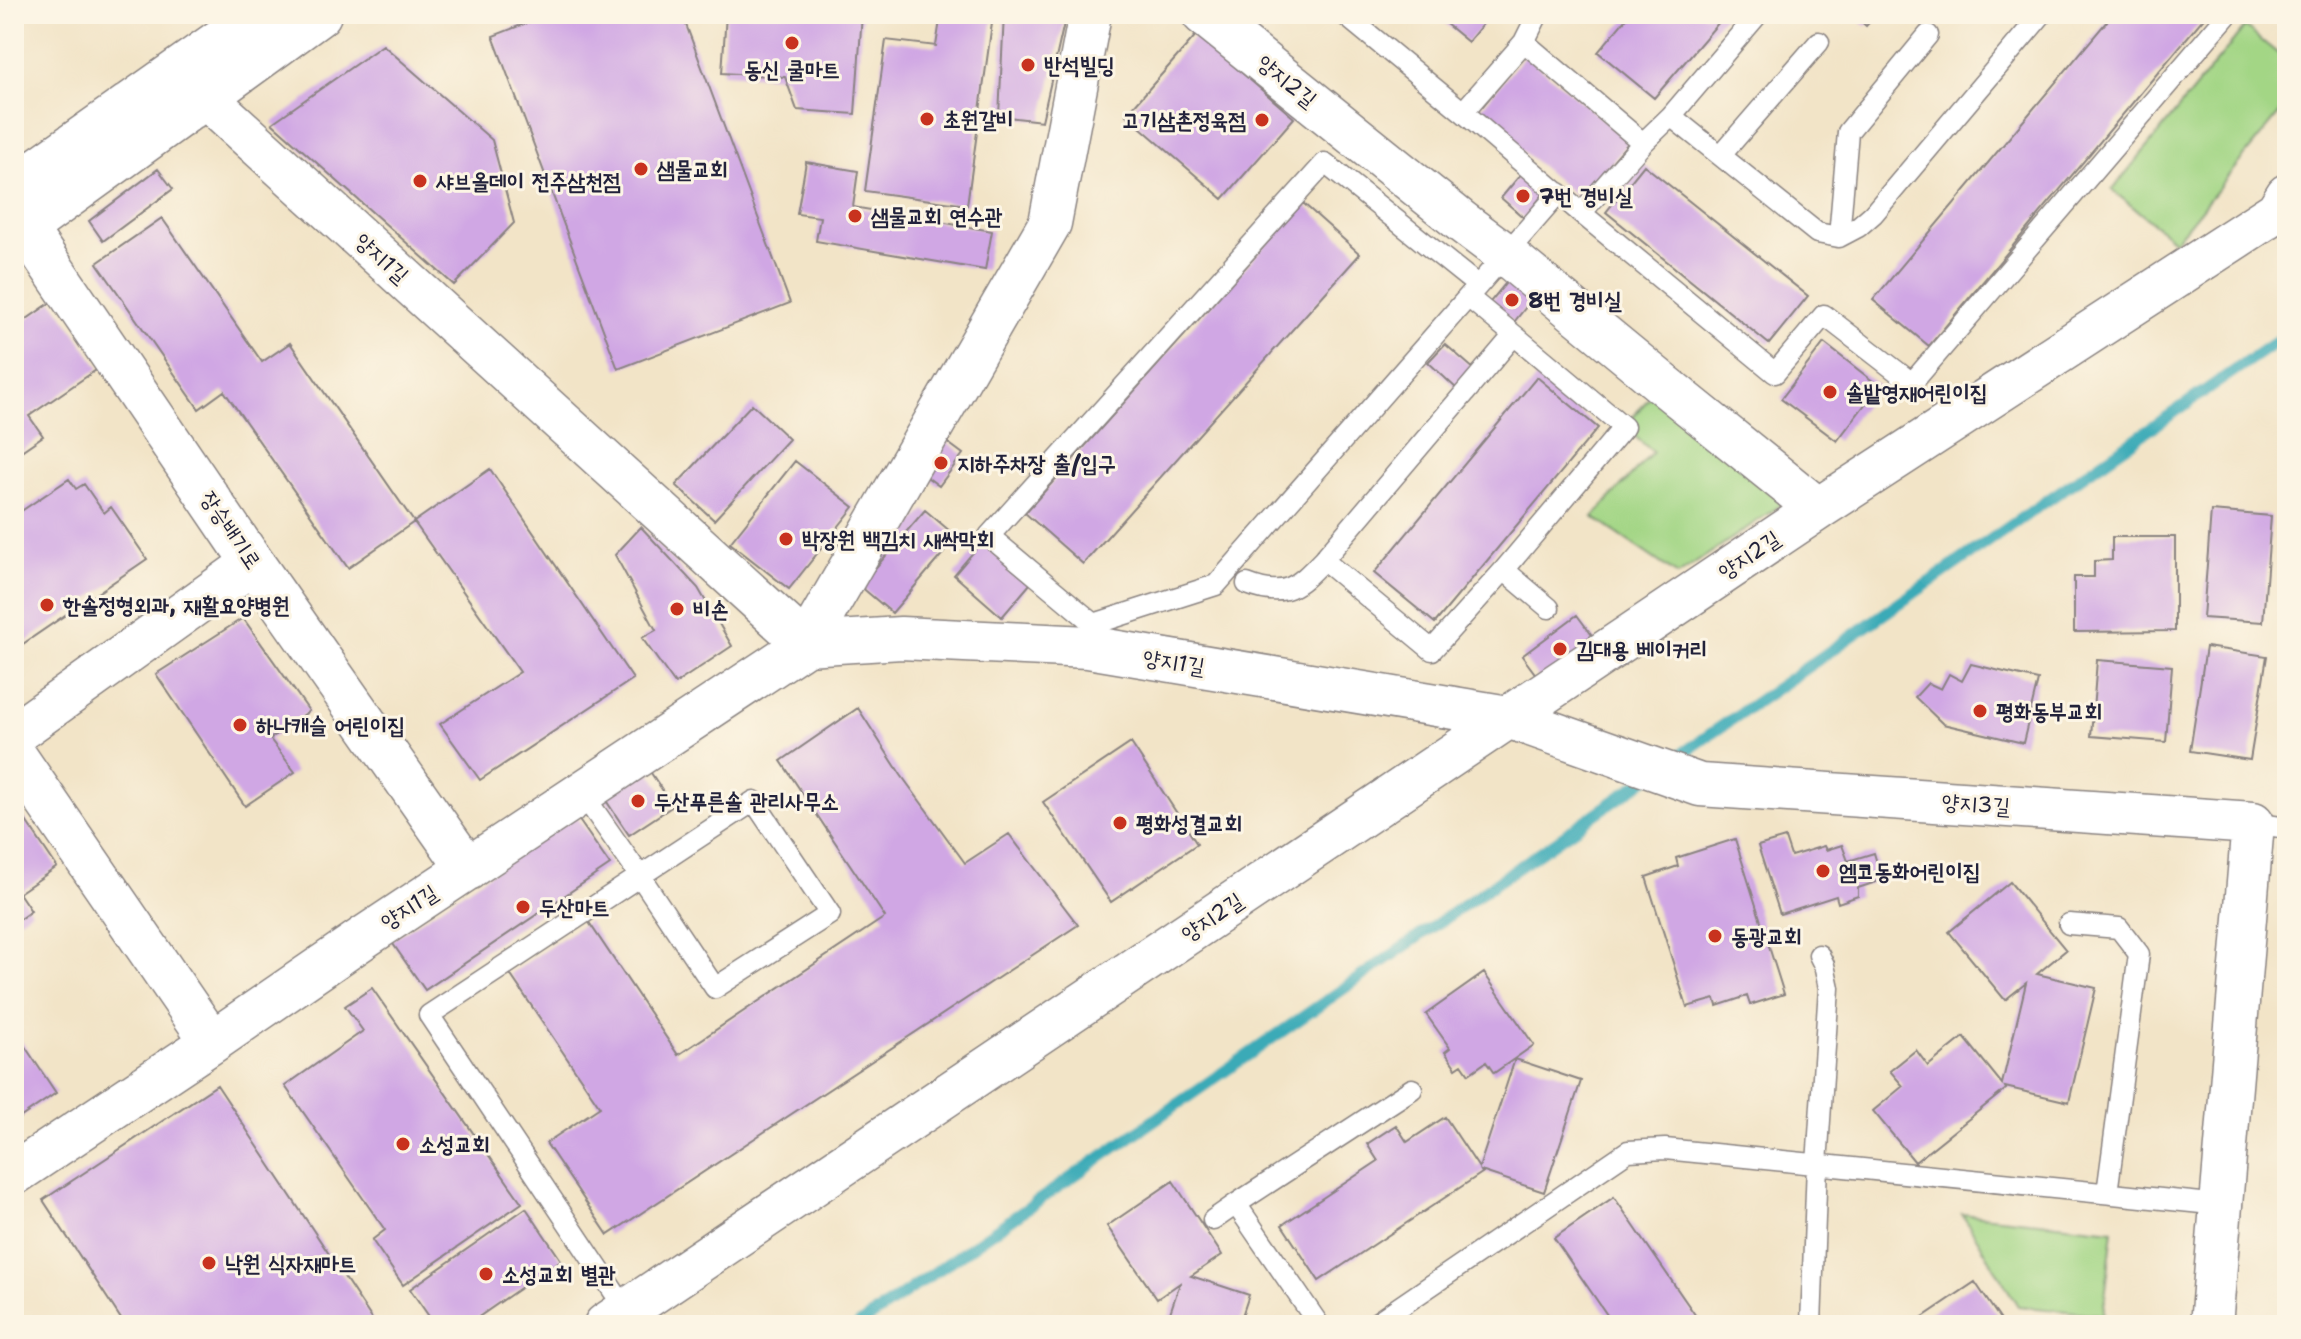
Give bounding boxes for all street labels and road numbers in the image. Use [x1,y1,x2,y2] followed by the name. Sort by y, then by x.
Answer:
[1251,48,1323,114] street label: 양지2길
[349,226,415,290] street label: 양지1길
[194,485,268,575] street label: 장승배기로
[1712,524,1786,586] street label: 양지2길
[1141,643,1207,681] street label: 양지1길
[1941,787,2011,821] street label: 양지3길
[375,878,443,936] street label: 양지1길
[1175,886,1249,948] street label: 양지2길

